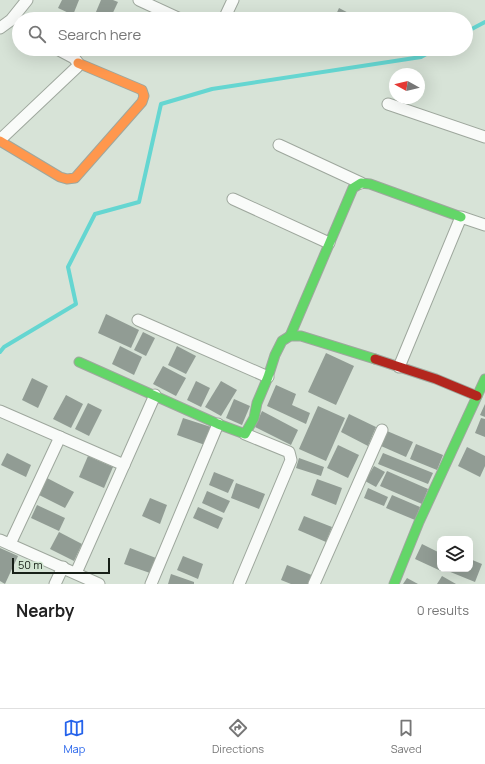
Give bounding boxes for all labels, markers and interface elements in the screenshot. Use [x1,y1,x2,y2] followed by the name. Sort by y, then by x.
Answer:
[12,12,473,56] search box
[26,23,48,45] icon: search
[58,24,141,45] text: Search here
[389,68,425,104] north arrow
[437,536,473,572] map controls
[437,536,473,572] button: layers
[12,556,110,575] scale bar
[18,557,43,572] text: 50 m
[16,599,74,622] text: Nearby
[417,601,469,619] text: 0 results
[63,717,85,756] tab: Map
[212,717,264,756] tab: Directions
[391,717,422,756] tab: Saved

